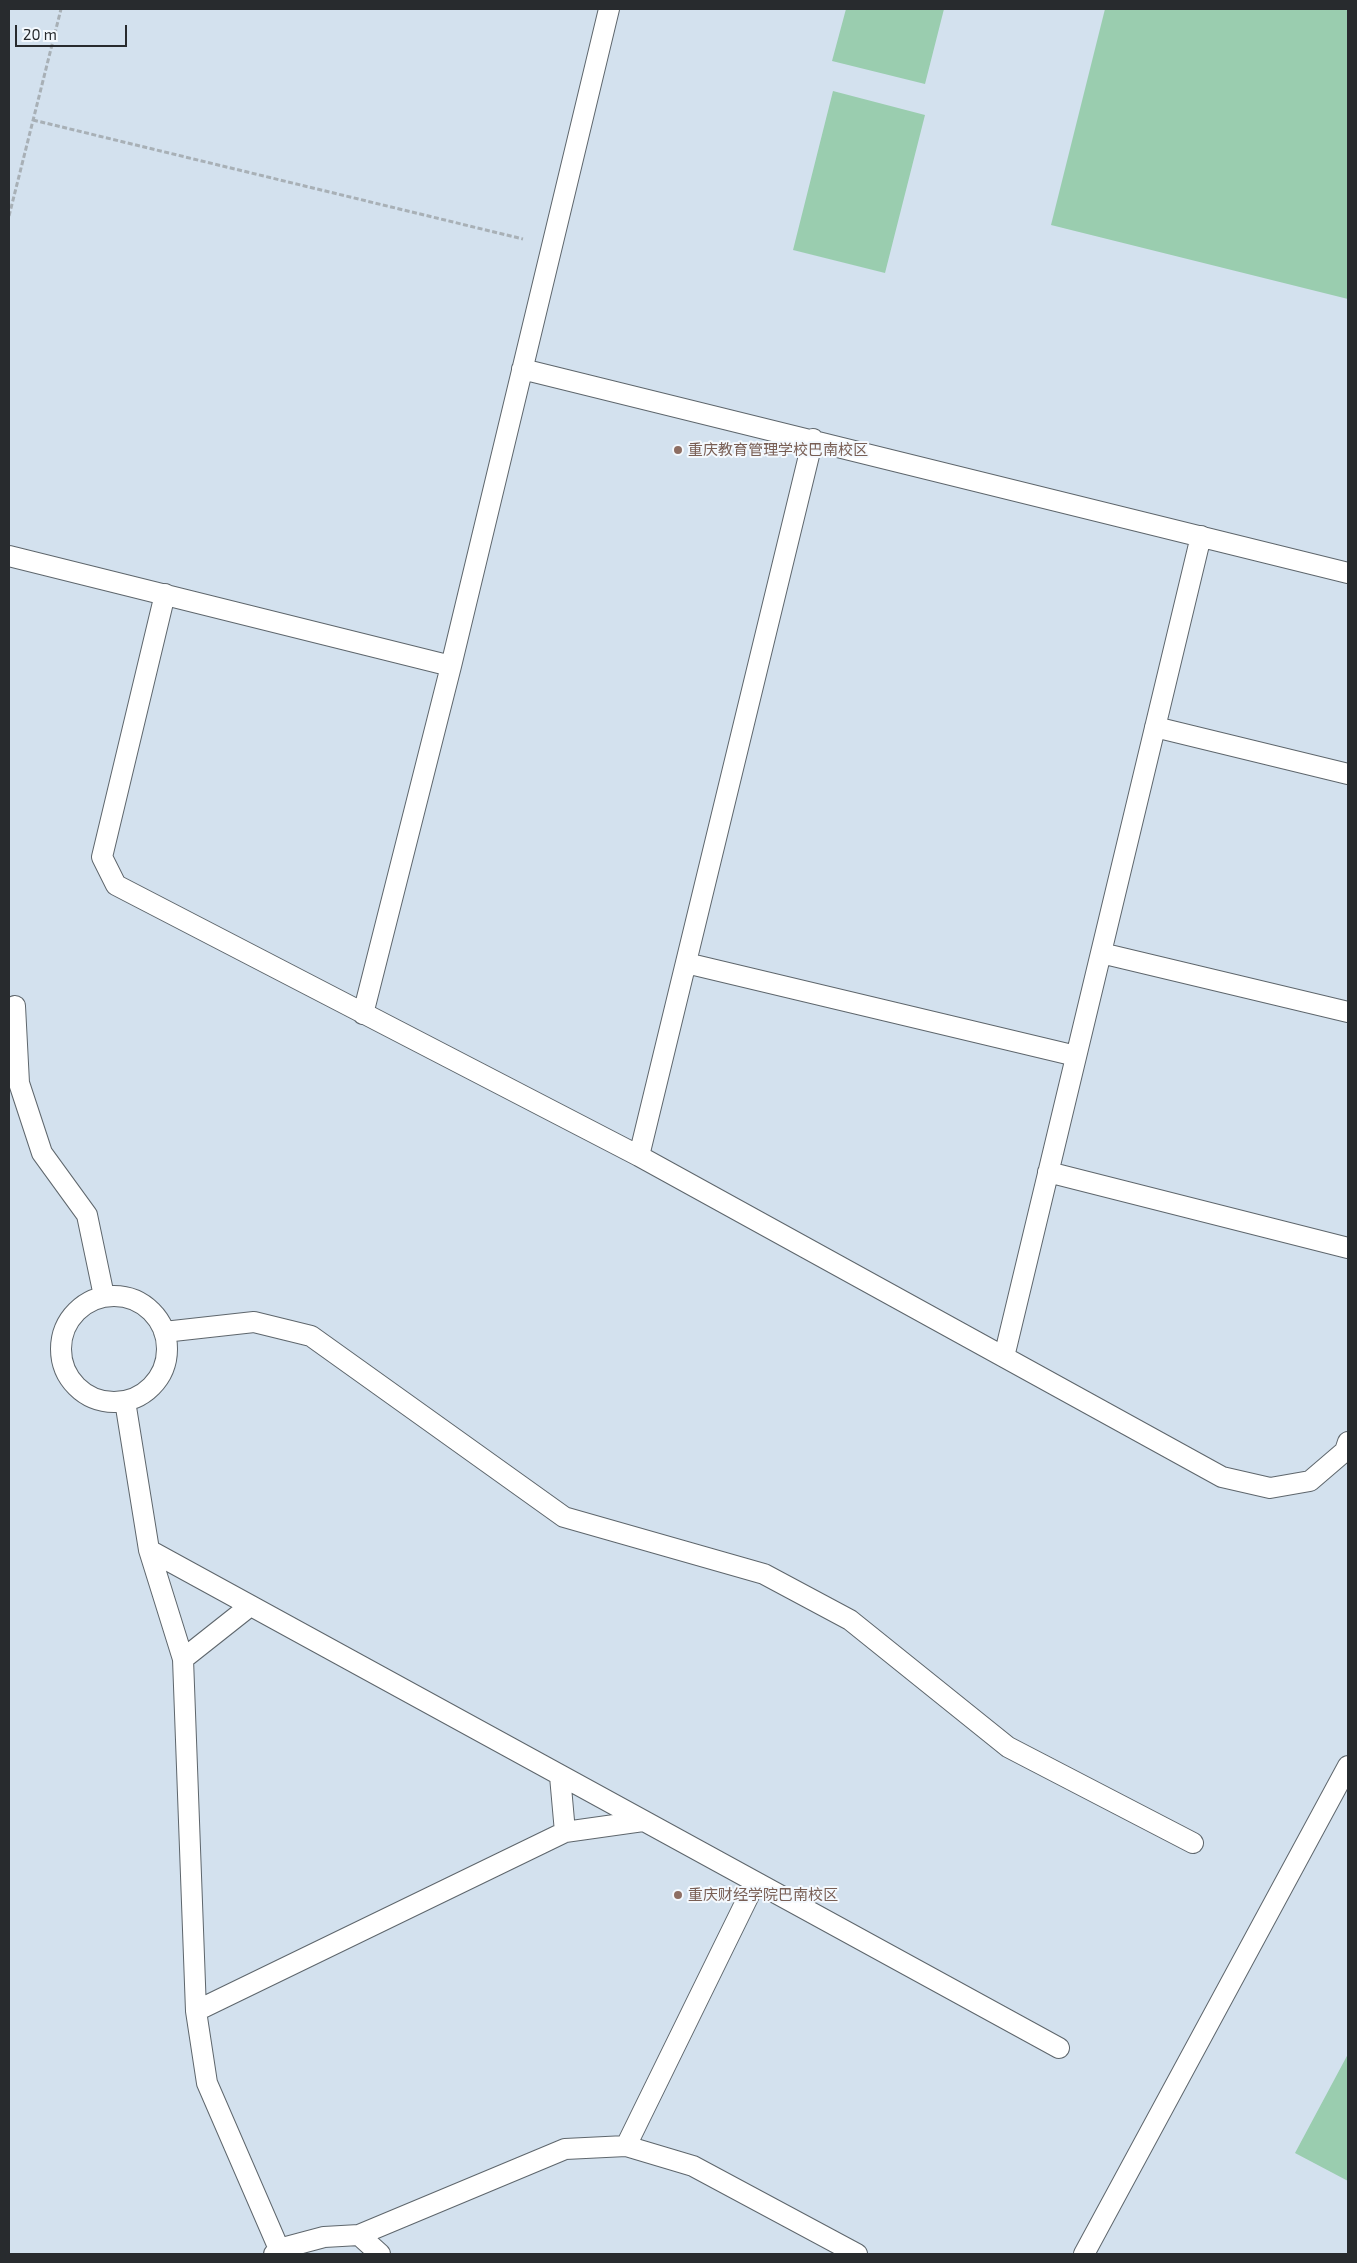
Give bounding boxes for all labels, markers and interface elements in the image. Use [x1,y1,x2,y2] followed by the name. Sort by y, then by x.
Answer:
[18,15,130,47] scale bar
[23,25,57,43] text: 20 m
[688,441,868,459] place label: 重庆教育管理学校巴南校区
[672,444,684,456] marker: 重庆教育管理学校巴南校区
[688,1886,838,1904] place label: 重庆财经学院巴南校区
[672,1889,684,1901] marker: 重庆财经学院巴南校区

